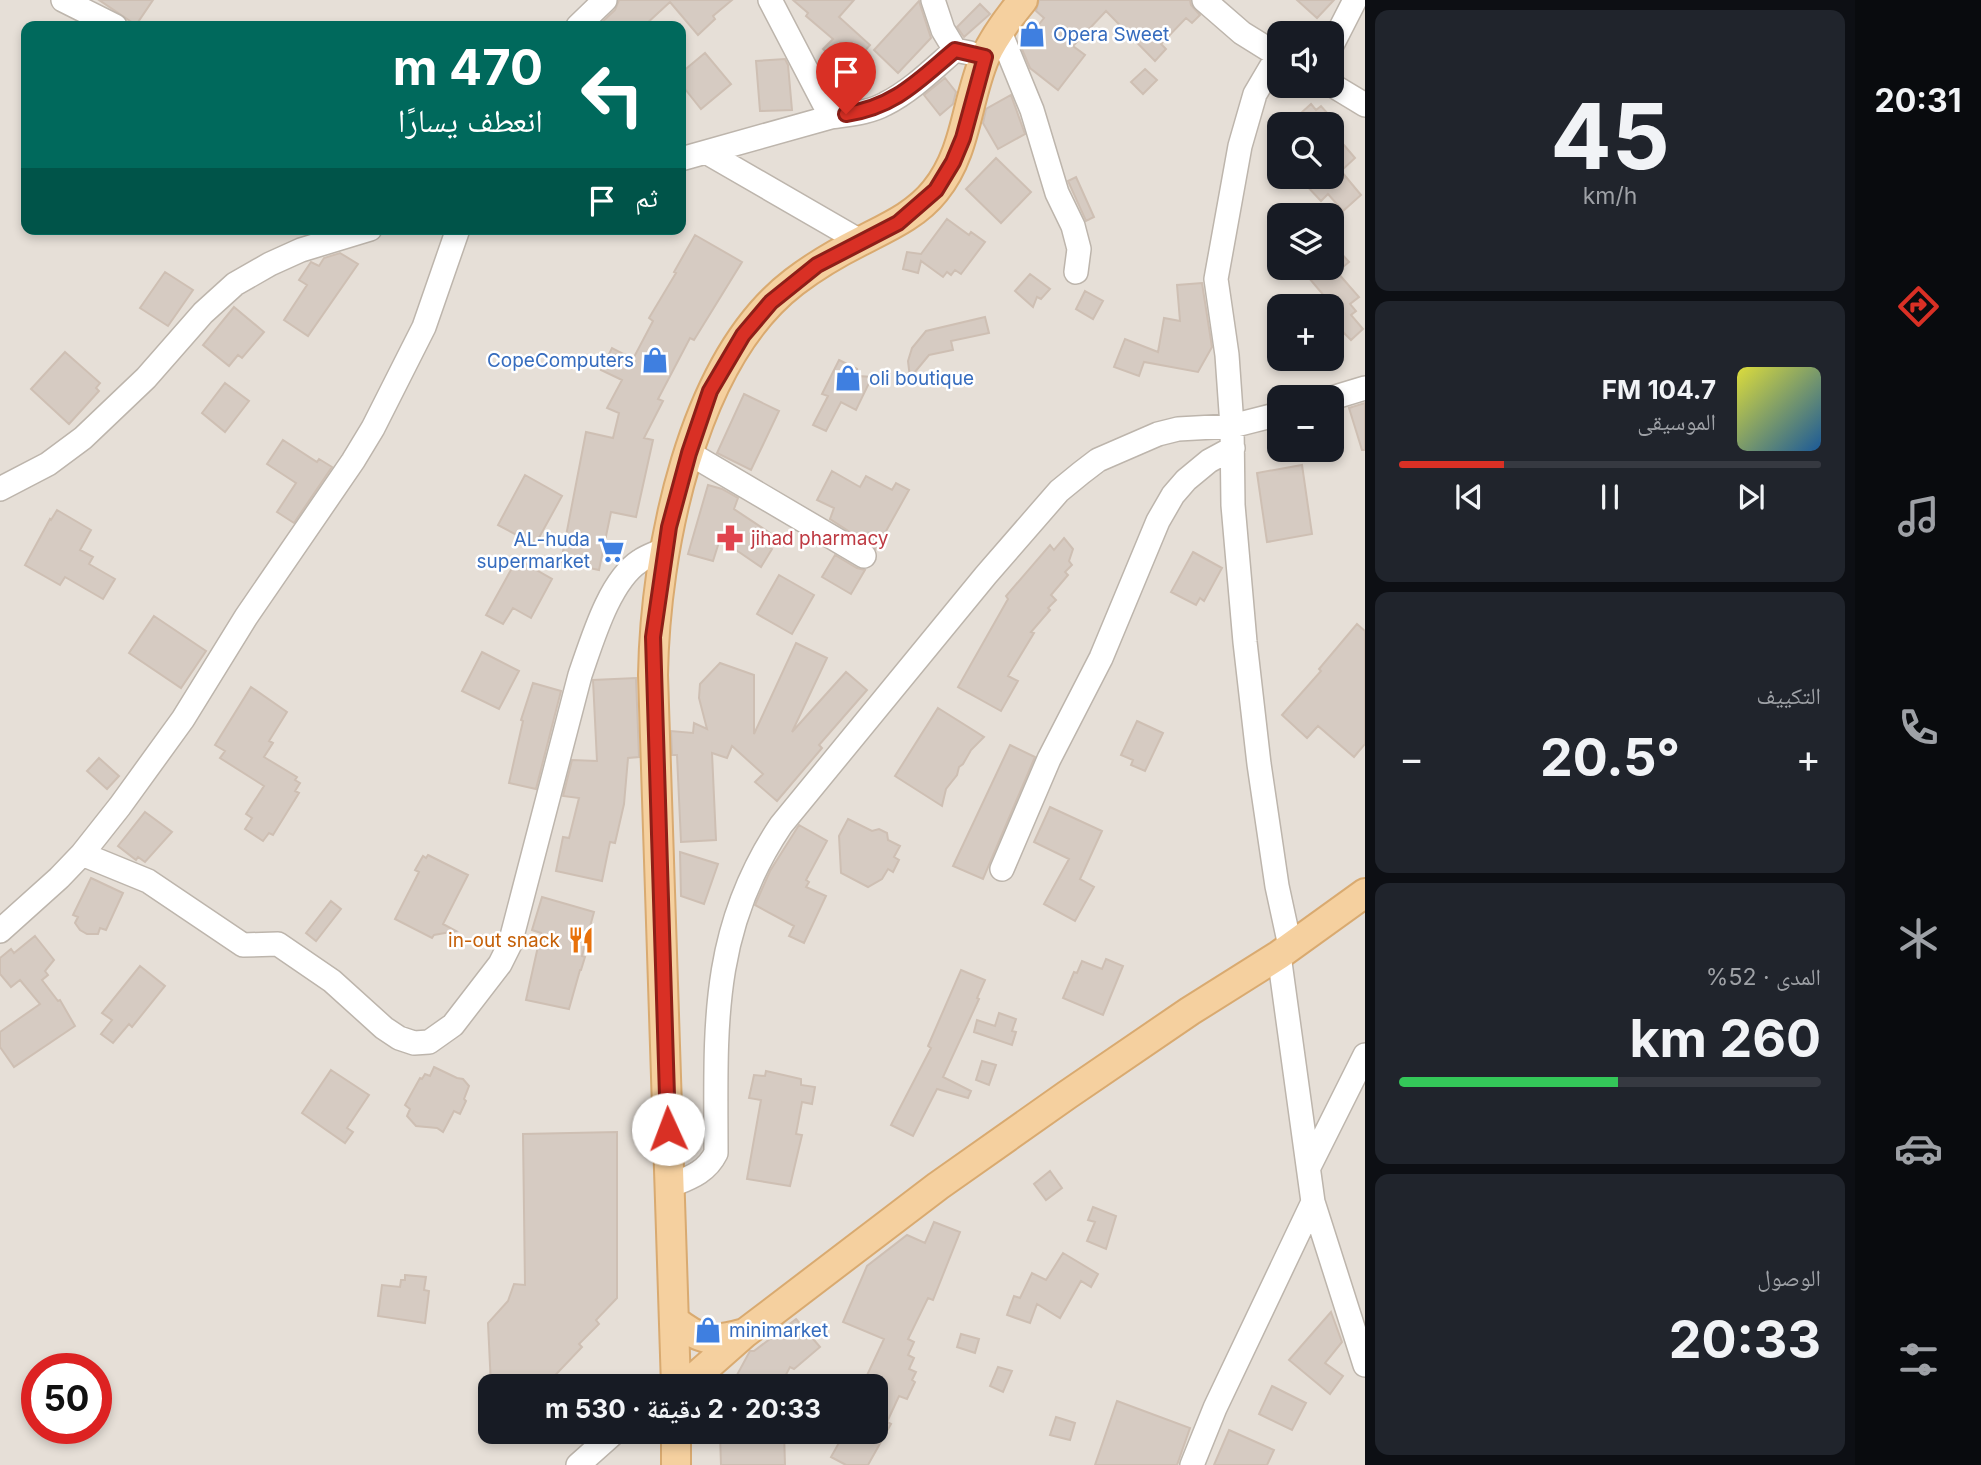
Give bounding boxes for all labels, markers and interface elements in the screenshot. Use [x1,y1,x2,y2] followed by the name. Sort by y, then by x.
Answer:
[1017,19,1047,49] shop icon: Opera Sweet
[1267,21,1344,462] map controls
[1267,21,1344,98] button: sound
[1053,23,1169,46] place label: Opera Sweet
[393,38,543,97] text: 470 m
[816,42,876,114] pin
[567,49,658,140] icon: left
[827,53,865,91] icon: arrive
[1550,81,1670,191] text: 45
[1875,81,1961,120] text: 20:31
[398,101,543,140] text: انعطف يسارًا
[1267,112,1344,189] button: search
[583,182,621,220] icon: arrive
[635,182,658,213] text: ثم
[1583,182,1637,210] text: km/h
[1267,203,1344,280] button: layers
[1894,282,1943,331] icon: directions
[1267,294,1344,371] button: +
[640,345,670,375] shop icon: CopeComputers
[487,349,634,372] place label: CopeComputers
[833,363,863,393] shop icon: oli boutique
[869,367,974,390] place label: oli boutique
[1602,374,1716,405] text: 104.7 FM
[1267,385,1344,462] button: −
[1637,408,1716,436] text: الموسيقى
[1450,478,1488,516] icon: previous
[1591,478,1629,516] icon: pause
[1732,478,1770,516] icon: next
[1894,492,1943,541] icon: music
[715,523,745,553] pharmacy icon: jihad pharmacy
[750,527,889,550] place label: jihad pharmacy
[477,528,590,573] place label: AL-huda supermarket
[596,535,626,565] supermarket icon: AL-huda supermarket
[1756,682,1821,710] text: التكييف
[1894,703,1943,752] icon: phone
[1540,726,1680,789] text: 20.5°
[1399,735,1424,781] text: −
[1796,735,1821,781] text: +
[1894,914,1943,963] icon: climate
[566,925,596,955] restaurant icon: in-out snack
[448,929,561,952] place label: in-out snack
[1706,963,1821,991] text: المدى · 52%
[1629,1007,1821,1070] text: 260 km
[631,1092,705,1166] position arrow
[1894,1124,1943,1173] icon: car
[1757,1264,1821,1292] text: الوصول
[1669,1308,1821,1371] text: 20:33
[693,1315,723,1345] shop icon: minimarket
[729,1319,828,1342] place label: minimarket
[1894,1335,1943,1384] icon: filters
[21,1353,112,1444] speed limit sign: 50
[545,1393,821,1424] text: 20:33 · 2 دقيقة · 530 m

